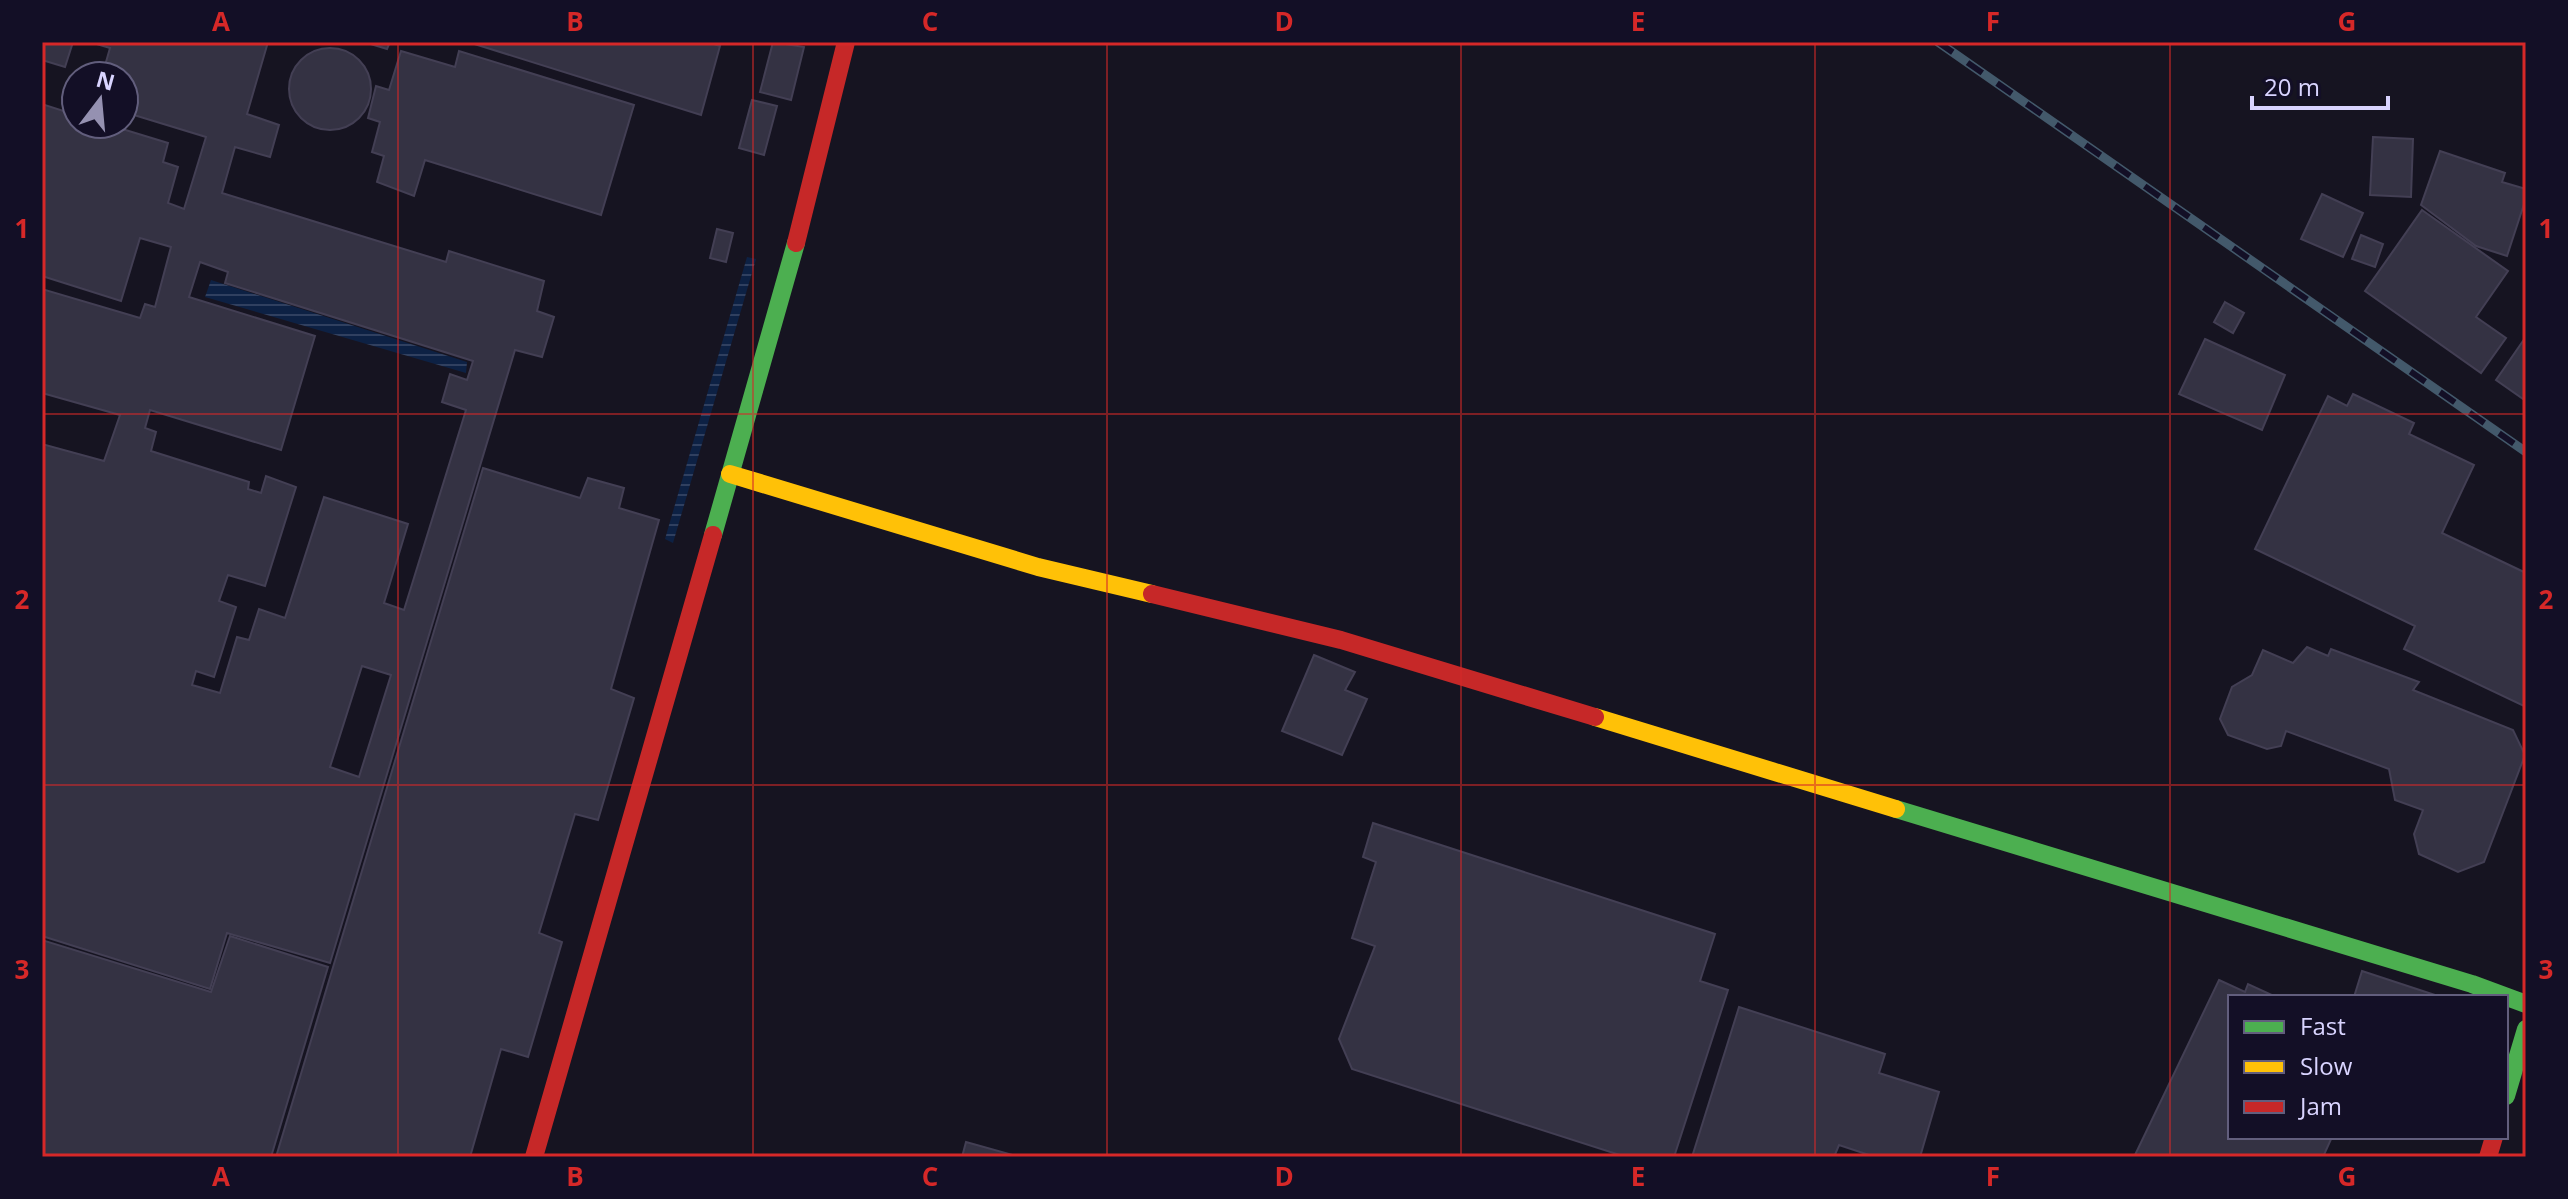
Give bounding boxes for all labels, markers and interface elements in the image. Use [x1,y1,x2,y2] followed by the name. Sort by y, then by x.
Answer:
[212,3,230,39] text: A
[566,3,584,39] text: B
[922,3,938,39] text: C
[1274,3,1294,39] text: D
[1631,3,1645,39] text: E
[1986,3,2000,39] text: F
[2338,3,2356,39] text: G
[60,60,140,140] north arrow
[2252,60,2388,110] scale bar
[93,63,119,97] text: N
[2264,70,2320,103] text: 20 m
[15,210,29,246] text: 1
[2539,210,2553,246] text: 1
[15,581,30,617] text: 2
[2539,581,2554,617] text: 2
[15,951,29,987] text: 3
[2539,951,2553,987] text: 3
[2228,995,2508,1139] legend
[2300,1009,2346,1042] text: Fast
[2300,1049,2353,1082] text: Slow
[2298,1089,2342,1122] text: Jam
[212,1158,230,1194] text: A
[566,1158,584,1194] text: B
[922,1158,938,1194] text: C
[1274,1158,1294,1194] text: D
[1631,1158,1645,1194] text: E
[1986,1158,2000,1194] text: F
[2338,1158,2356,1194] text: G

